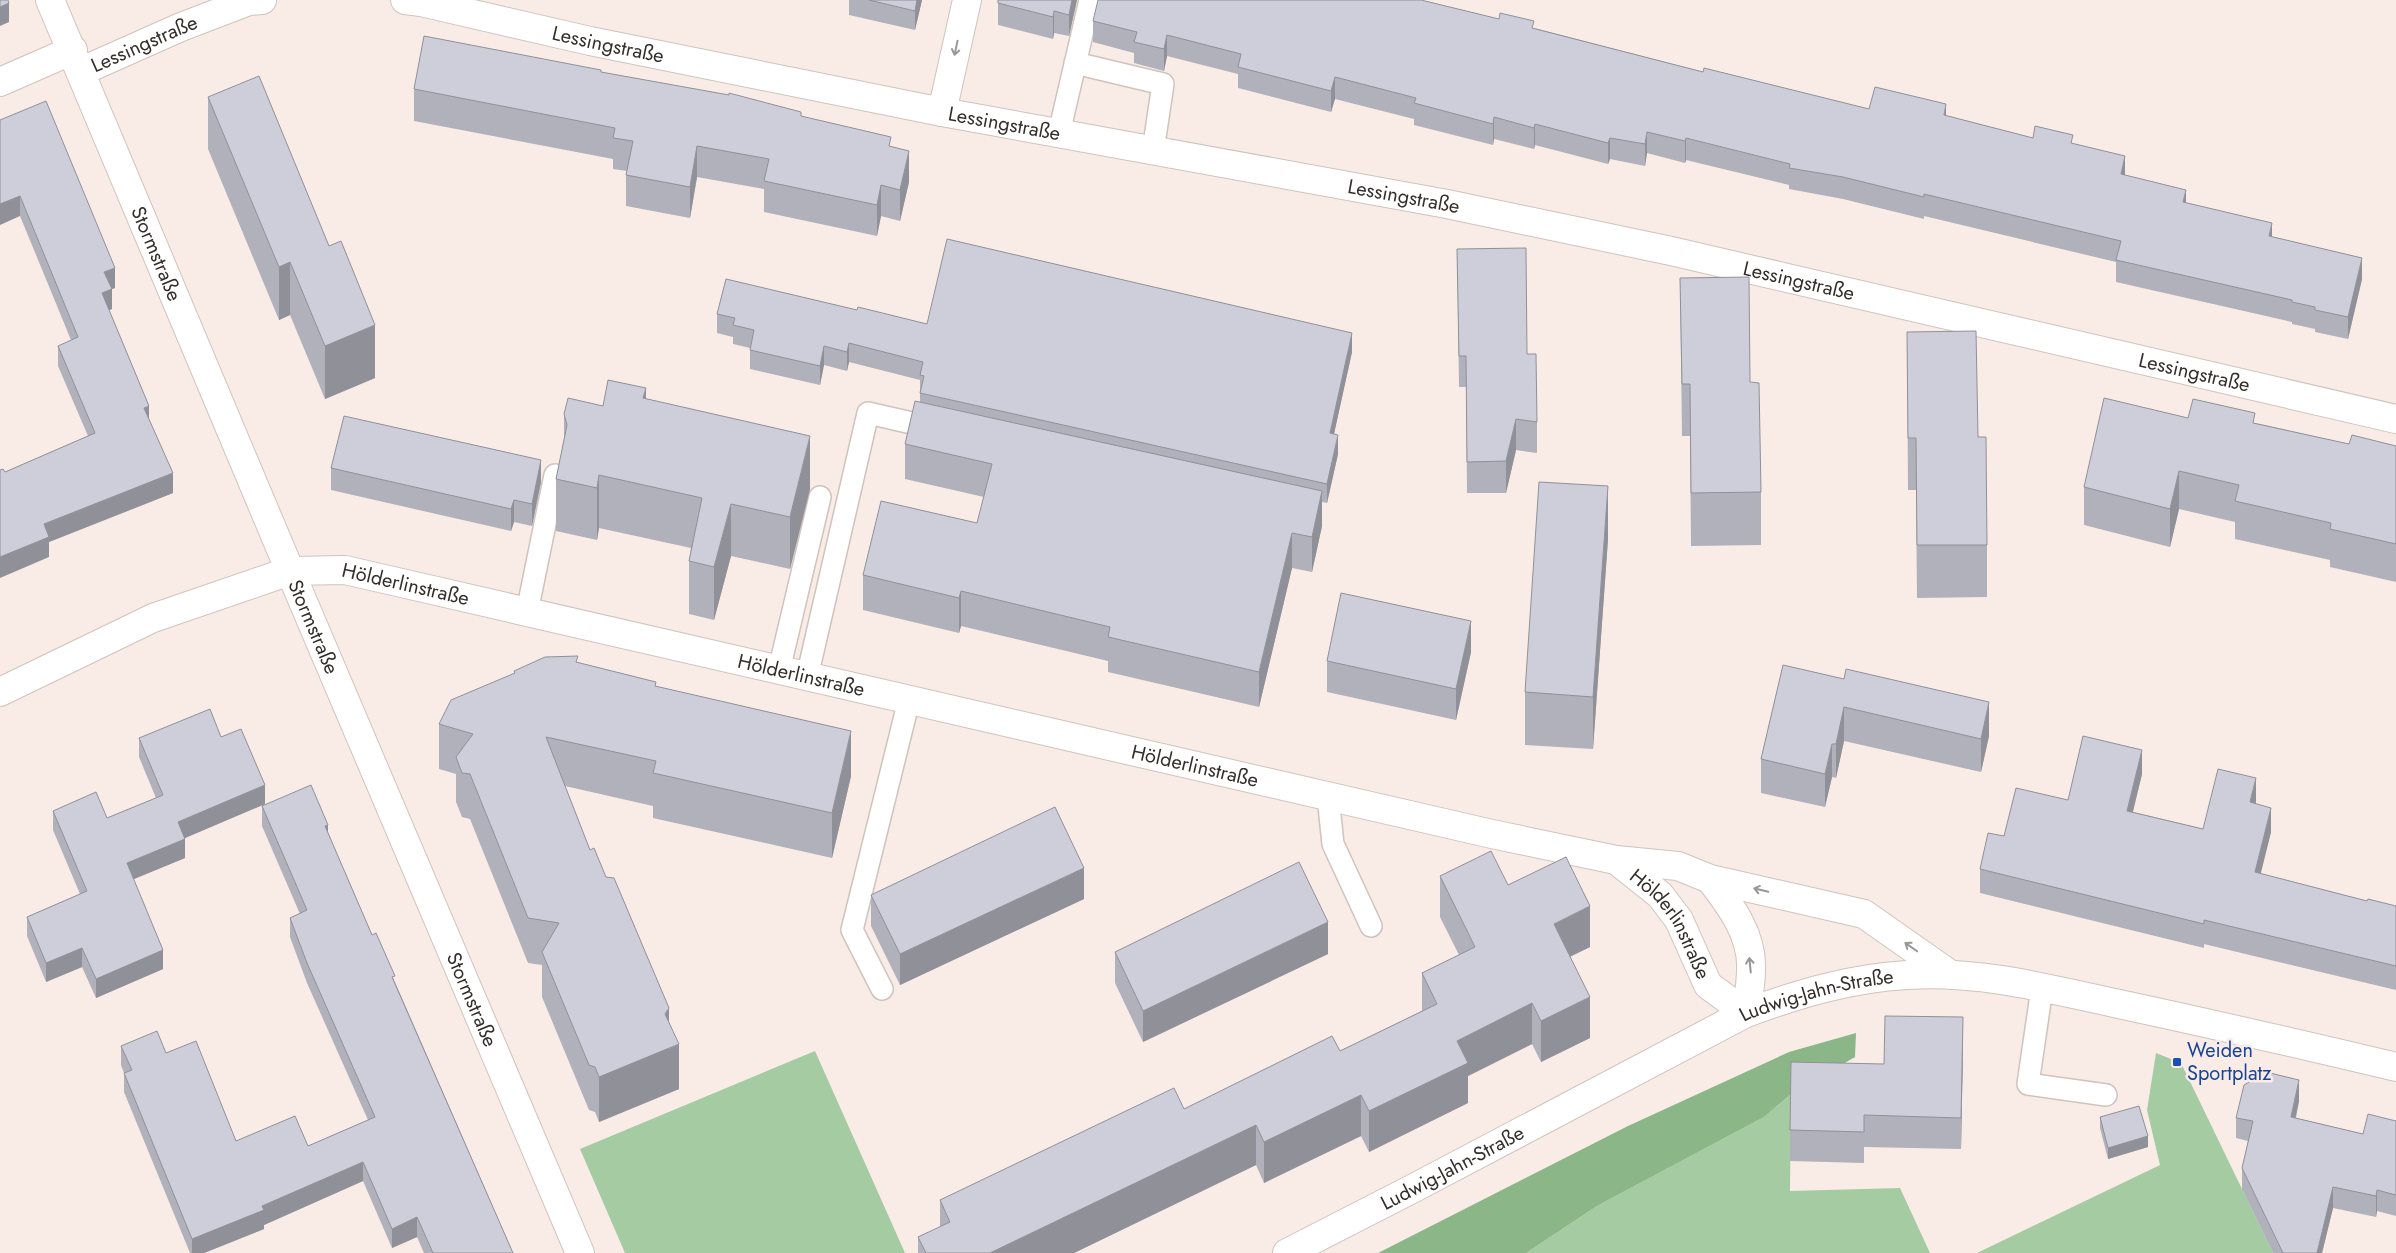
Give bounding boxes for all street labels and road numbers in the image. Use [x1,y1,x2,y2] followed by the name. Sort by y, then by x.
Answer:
[87,8,202,80] street label: Lessingstraße
[549,19,666,71] street label: Lessingstraße
[946,99,1063,148] street label: Lessingstraße
[1345,172,1462,221] street label: Lessingstraße
[123,202,189,306] street label: Stormstraße
[1740,254,1857,308] street label: Lessingstraße
[2136,346,2253,400] street label: Lessingstraße
[339,556,472,613] street label: Hölderlinstraße
[280,575,346,679] street label: Stormstraße
[735,647,868,704] street label: Hölderlinstraße
[1128,737,1261,795] street label: Hölderlinstraße
[1623,862,1718,984] street label: Hölderlinstraße
[439,948,505,1051] street label: Stormstraße
[1734,962,1895,1029] street label: Ludwig-Jahn-Straße
[1376,1118,1529,1218] street label: Ludwig-Jahn-Straße

